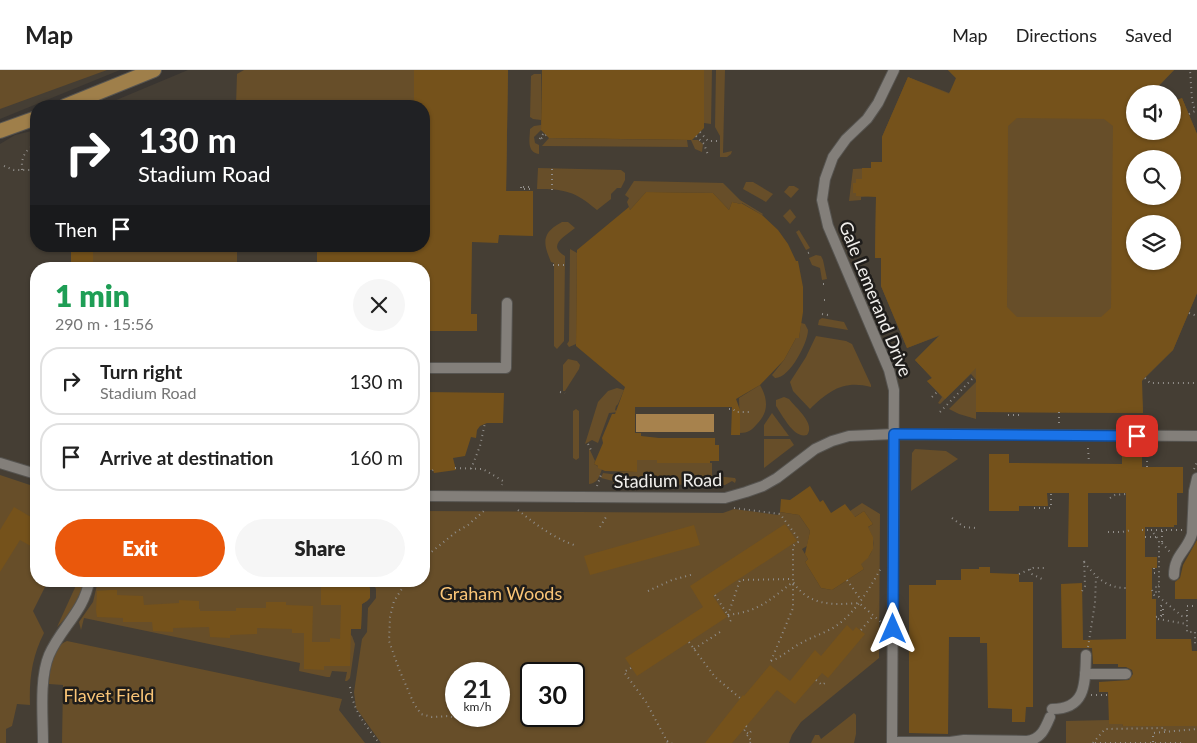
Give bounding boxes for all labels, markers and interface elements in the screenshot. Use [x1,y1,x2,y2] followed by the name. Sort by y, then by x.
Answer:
[25,20,73,49] text: Map
[952,24,988,46] text: Map
[1016,24,1097,46] text: Directions
[1125,24,1172,46] text: Saved
[1126,85,1181,270] map controls
[1126,85,1181,140] button: sound
[138,118,237,160] text: 130 m
[55,120,120,185] icon: right
[1126,150,1181,205] button: search
[138,160,271,187] text: Stadium Road
[107,215,135,243] icon: arrive
[1126,215,1181,270] button: layers
[55,218,97,241] text: Then
[835,218,917,380] street label: Gale Lemerand Drive
[55,277,130,313] text: 1 min
[353,279,405,331] button: close
[55,314,154,333] text: 290 m · 15:56
[100,360,182,383] text: Turn right
[57,367,85,395] icon: right
[349,370,403,393] text: 130 m
[100,383,196,402] text: Stadium Road
[1116,415,1158,457] pin
[1123,422,1151,450] icon: arrive
[57,443,85,471] icon: arrive
[100,446,273,469] text: Arrive at destination
[349,446,403,469] text: 160 m
[614,468,722,492] street label: Stadium Road
[55,519,225,577] button: Exit
[235,519,405,577] button: Share
[440,582,562,604] park label: Graham Woods
[866,602,918,654] position arrow
[520,662,585,727] speed limit sign: 30
[463,673,492,703] text: 21
[64,684,154,706] park label: Flavet Field
[463,699,492,714] text: km/h

